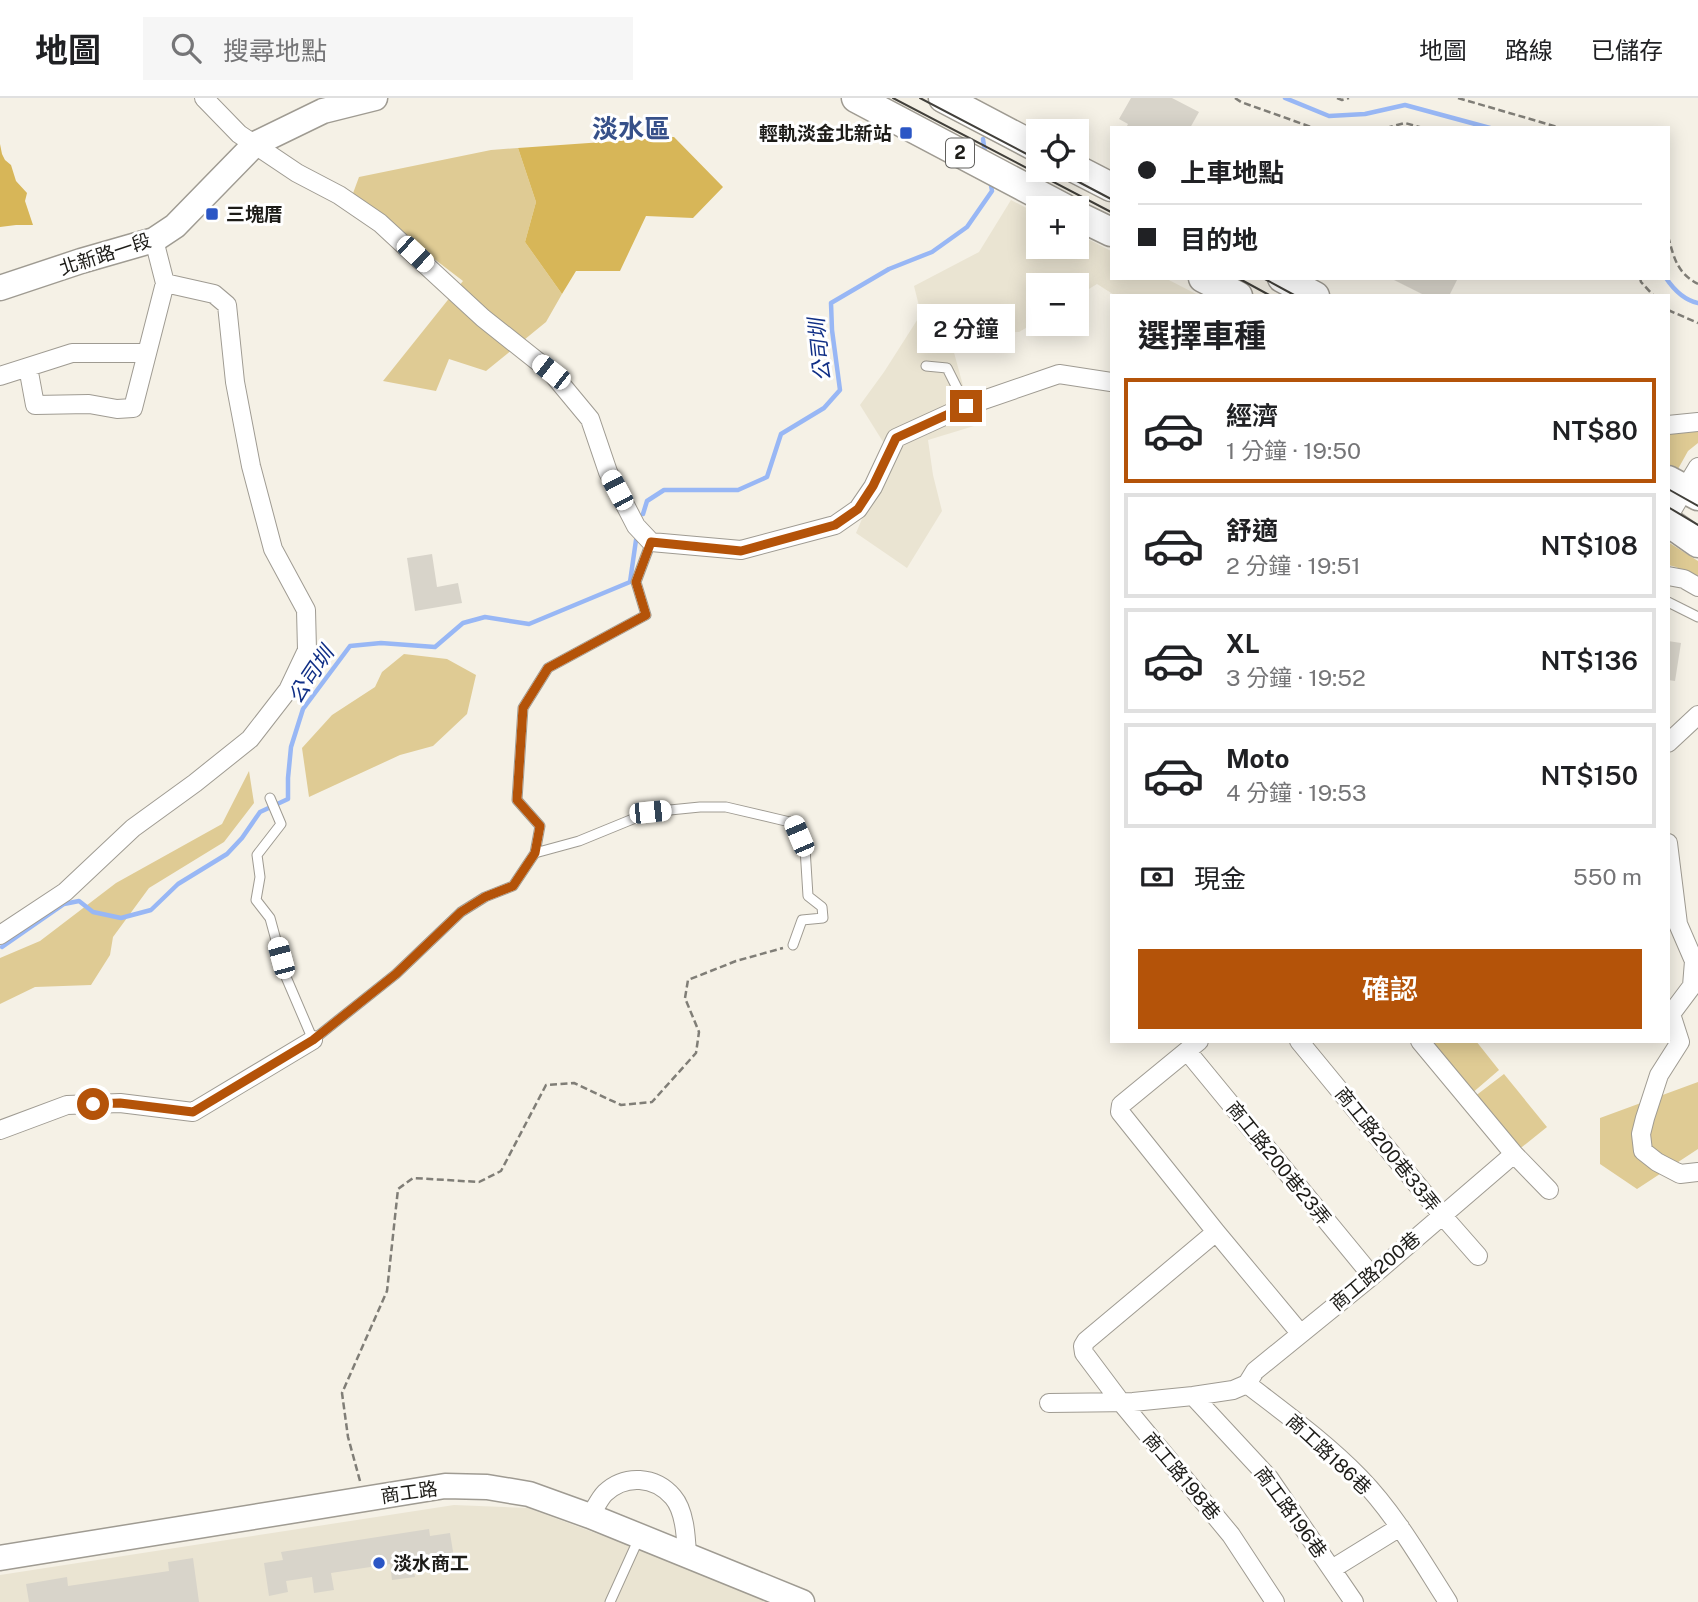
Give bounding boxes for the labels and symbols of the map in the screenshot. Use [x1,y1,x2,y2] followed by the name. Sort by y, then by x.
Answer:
[592,113,670,144] district label: 淡水區
[759,122,892,144] place label: 輕軌淡金北新站
[898,125,914,141] marker: 輕軌淡金北新站
[946,138,974,168] road number: 2
[226,203,283,225] place label: 三塊厝
[204,206,220,222] marker: 三塊厝
[56,229,154,279] street label: 北新路一段
[393,232,438,276] car
[917,304,1015,354] callout: 2 分鐘
[803,314,835,383] water label: 公司圳
[528,351,575,393] car
[950,390,982,422] route end
[598,467,637,513] car
[283,639,340,708] water label: 公司圳
[629,799,672,825] car
[782,813,817,859] car
[266,935,297,981] car
[1331,1083,1445,1215] street label: 商工路200巷33弄
[77,1088,109,1120] route start
[1222,1097,1336,1229] street label: 商工路200巷23弄
[1326,1227,1424,1315] street label: 商工路200巷
[1282,1409,1376,1499] street label: 商工路186巷
[1139,1428,1225,1524] street label: 商工路198巷
[1251,1462,1331,1562] street label: 商工路196巷
[379,1477,439,1507] street label: 商工路
[393,1552,469,1574] place label: 淡水商工
[371,1555,387,1571] marker: 淡水商工

